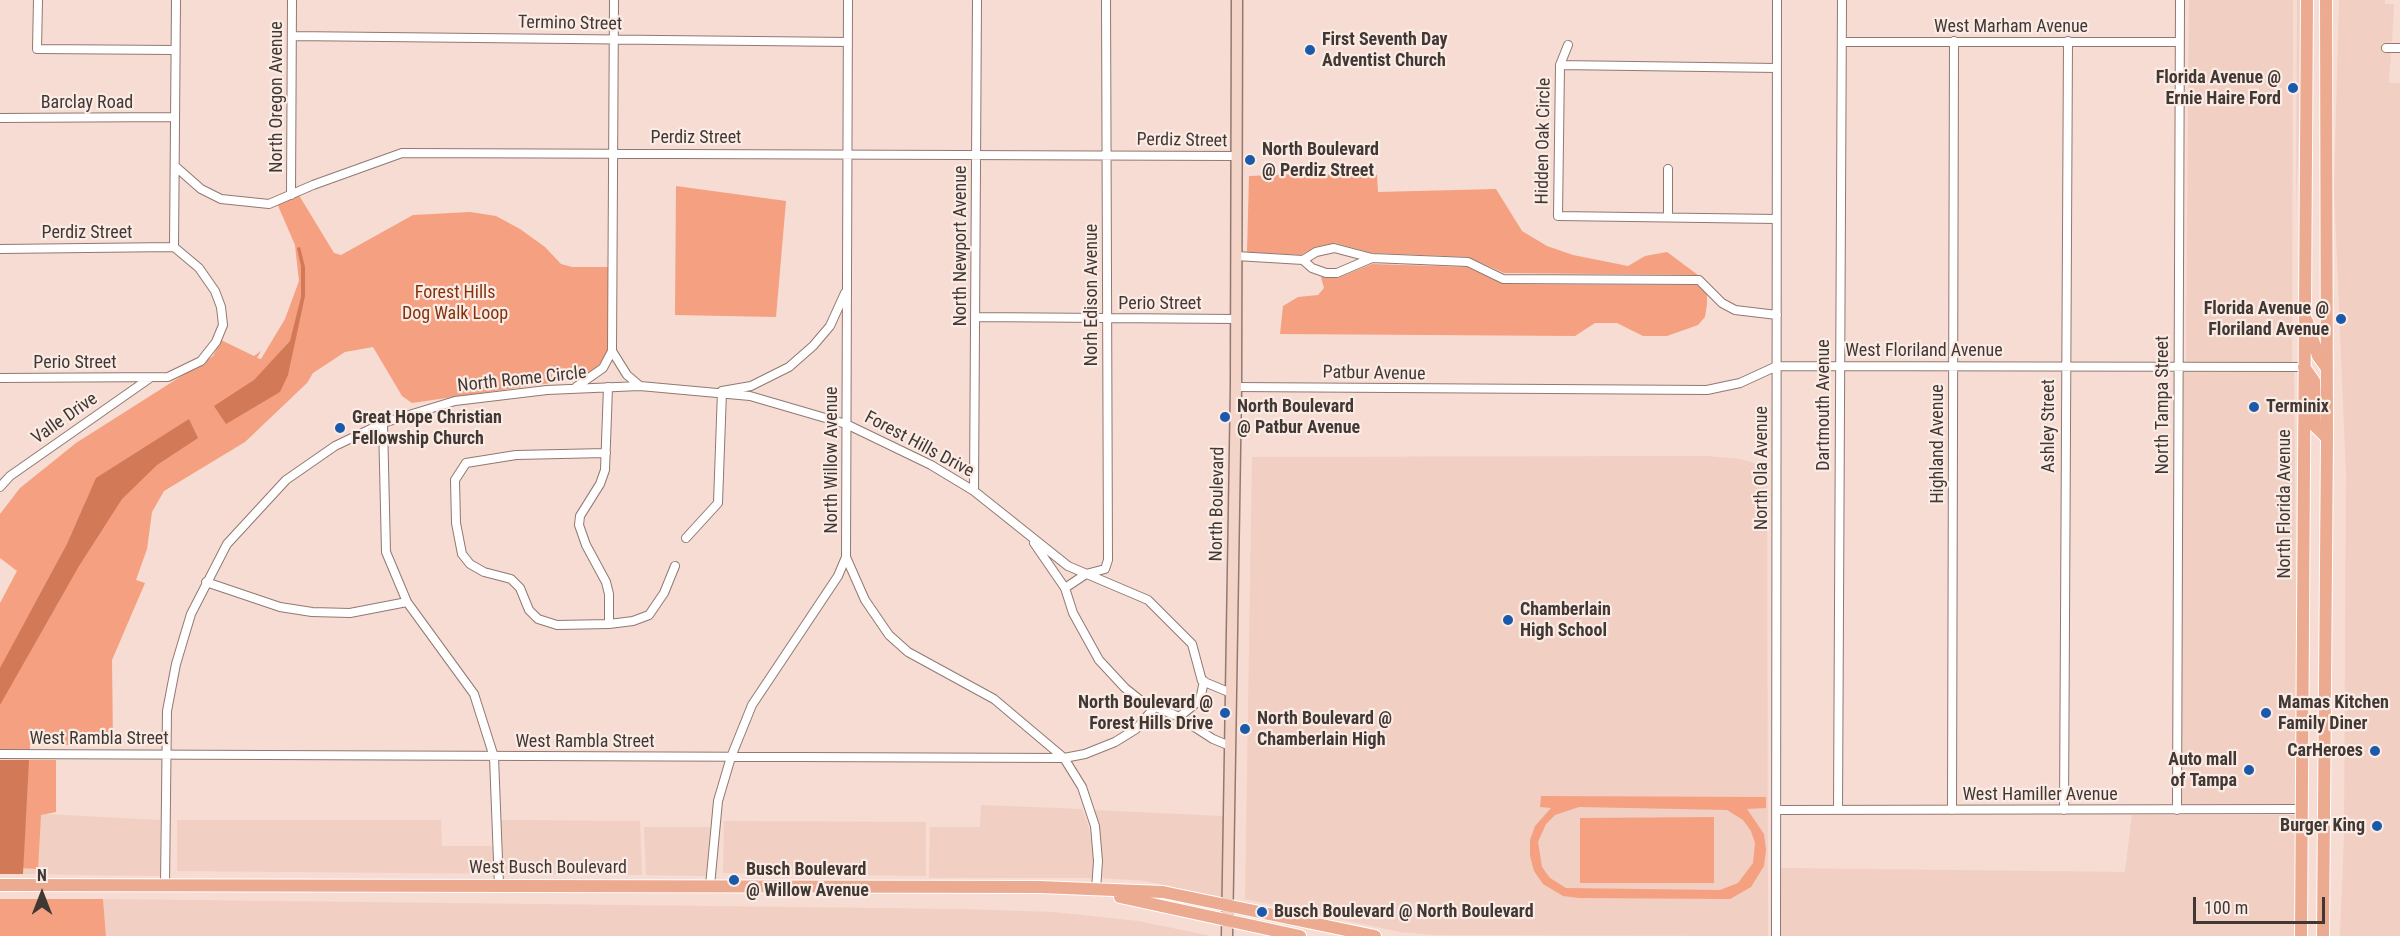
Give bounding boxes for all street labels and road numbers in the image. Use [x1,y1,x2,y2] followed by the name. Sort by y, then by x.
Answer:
[518,12,622,36] street label: Termino Street
[1934,16,2088,38] street label: West Marham Avenue
[266,21,288,173] street label: North Oregon Avenue
[1532,77,1556,205] street label: Hidden Oak Circle
[41,92,133,114] street label: Barclay Road
[651,127,741,149] street label: Perdiz Street
[1136,129,1228,153] street label: Perdiz Street
[950,166,972,326] street label: North Newport Avenue
[42,222,132,244] street label: Perdiz Street
[1081,224,1103,366] street label: Norh Edison Avenue
[1118,293,1202,315] street label: Perio Street
[2152,336,2174,474] street label: North Tampa Street
[1813,339,1835,471] street label: Dartmouth Avenue
[1845,340,2003,362] street label: West Floriland Avenue
[33,352,117,374] street label: Perio Street
[456,362,588,398] street label: North Rome Circle
[1322,362,1426,386] street label: Patbur Avenue
[2038,379,2060,473] street label: Ashley Street
[1927,384,1949,504] street label: Highland Avenue
[821,386,843,534] street label: North Willow Avenue
[28,389,102,449] street label: Valle Drive
[1751,406,1773,530] street label: North Ola Avenue
[861,407,977,483] street label: Forest Hills Drive
[2274,429,2296,579] street label: North Florida Avenue
[1206,446,1230,562] street label: North Boulevard
[29,728,169,750] street label: West Rambla Street
[515,731,655,753] street label: West Rambla Street
[1962,784,2118,806] street label: West Hamiller Avenue
[469,857,627,879] street label: West Busch Boulevard

